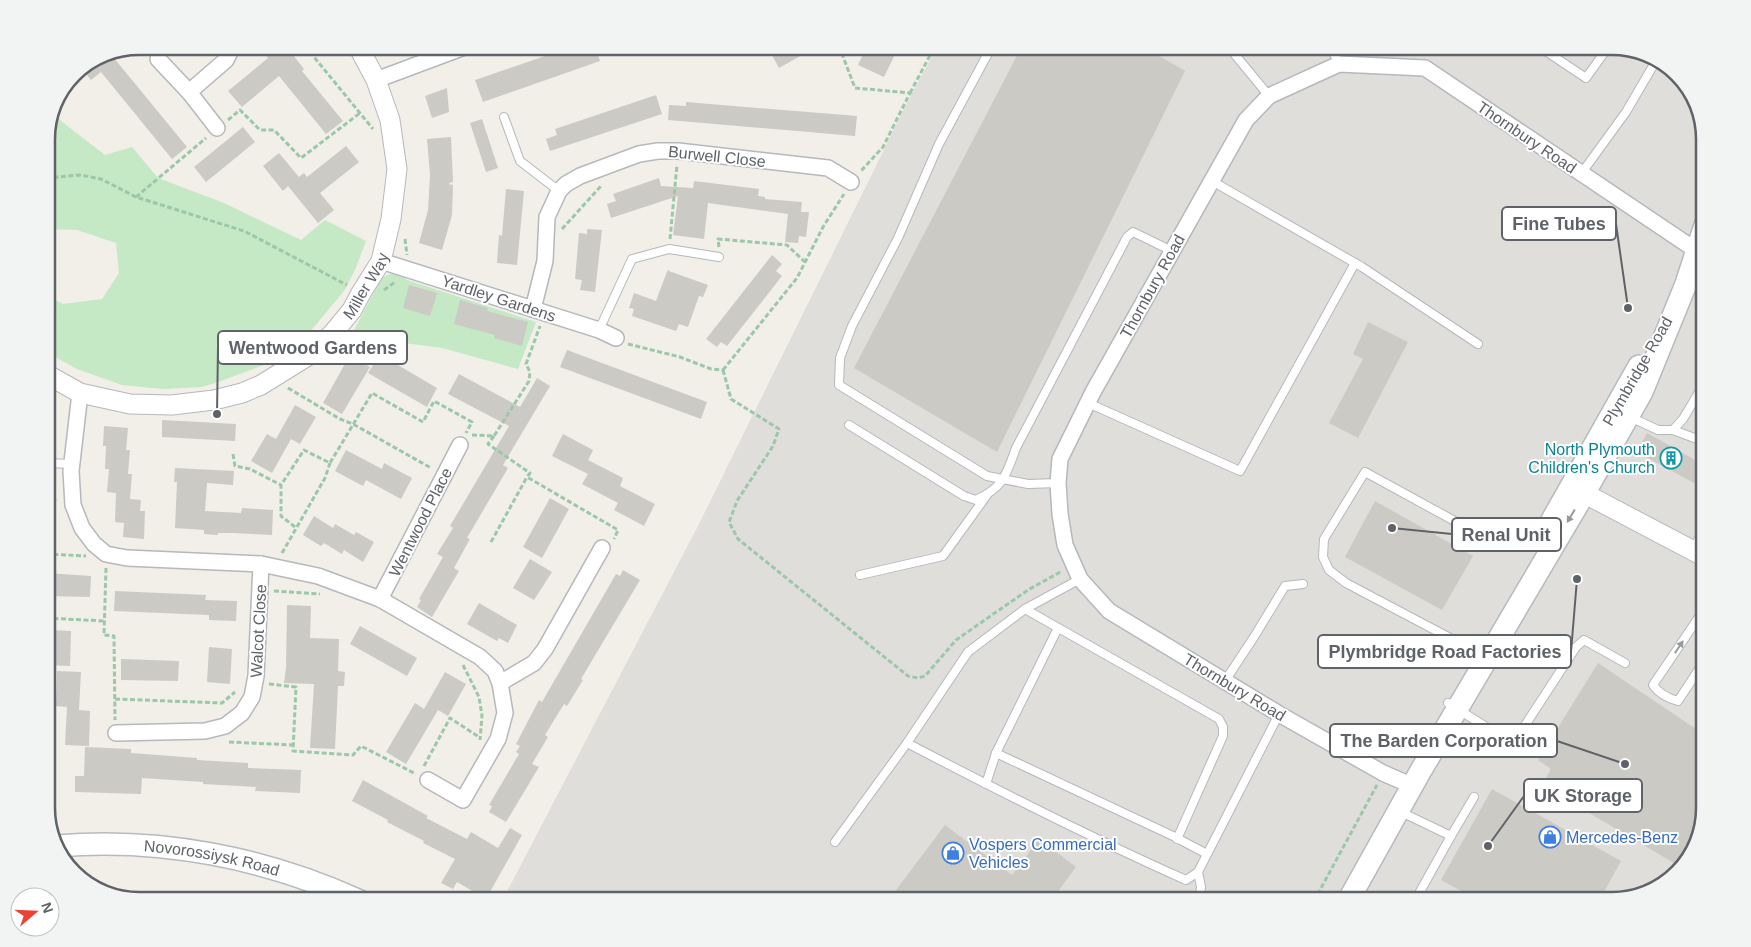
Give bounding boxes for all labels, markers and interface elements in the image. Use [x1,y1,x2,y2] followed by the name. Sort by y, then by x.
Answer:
[1474,98,1579,177] street label: Thornbury Road
[667,143,767,170] street label: Burwell Close
[1502,207,1616,240] callout: Fine Tubes
[1512,214,1606,234] text: Fine Tubes
[1117,232,1188,341] street label: Thornbury Road
[340,251,392,323] street label: Miller Way
[440,272,558,325] street label: Yardley Gardens
[1599,314,1675,429] street label: Plymbridge Road
[218,331,407,364] callout: Wentwood Gardens
[229,338,397,358] text: Wentwood Gardens
[1528,441,1655,476] place label: North Plymouth Children's Church
[1659,446,1683,470] building icon: North Plymouth Children's Church
[386,465,455,579] street label: Wentwood Place
[1567,509,1576,522] one-way arrow
[1452,518,1561,551] callout: Renal Unit
[1461,525,1551,545] text: Renal Unit
[248,584,269,678] street label: Walcot Close
[1318,635,1571,668] callout: Plymbridge Road Factories
[1674,640,1684,653] one-way arrow
[1328,642,1562,662] text: Plymbridge Road Factories
[1181,650,1289,724] street label: Thornbury Road
[1330,724,1557,757] callout: The Barden Corporation
[1340,731,1548,751] text: The Barden Corporation
[1524,779,1642,812] callout: UK Storage
[1534,786,1632,806] text: UK Storage
[1538,825,1562,849] shop icon: Mercedes-Benz
[1566,829,1678,846] place label: Mercedes-Benz
[969,836,1117,871] place label: Vospers Commercial Vehicles
[143,837,282,879] street label: Novorossiysk Road
[941,841,965,865] shop icon: Vospers Commercial Vehicles
[10,887,60,937] north arrow
[38,900,57,915] text: N

